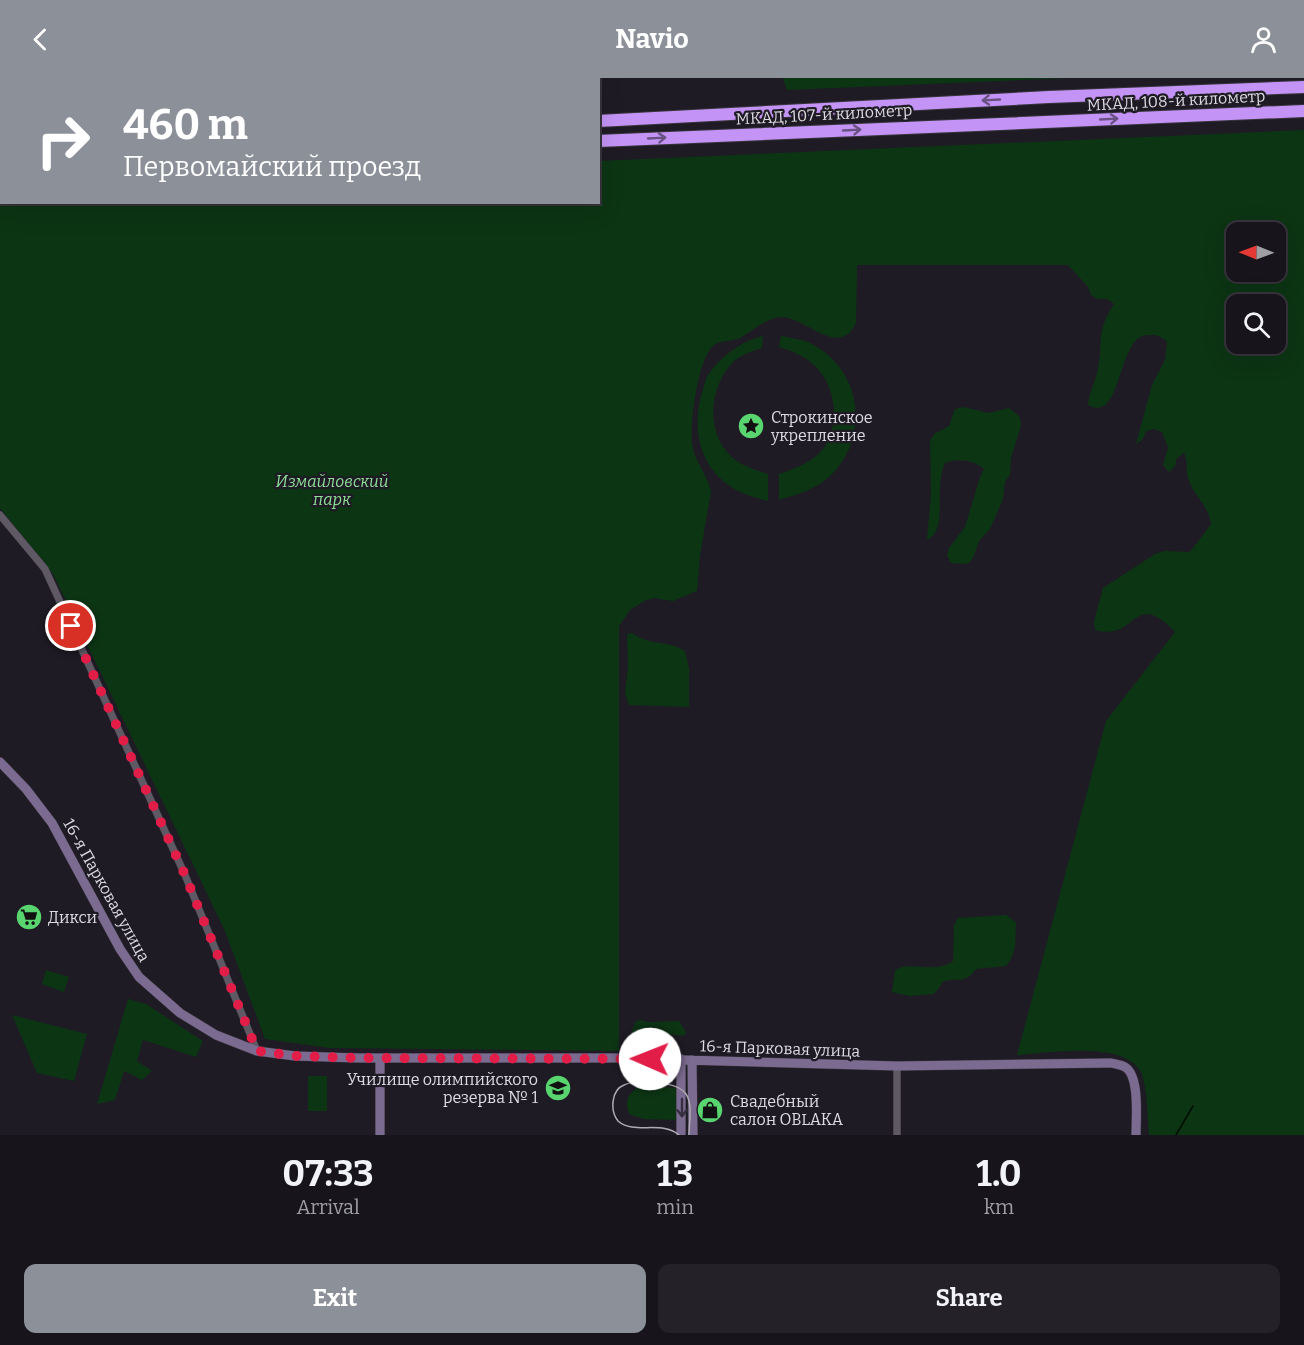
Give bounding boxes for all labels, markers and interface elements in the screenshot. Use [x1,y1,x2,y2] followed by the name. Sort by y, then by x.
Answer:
[24,23,57,56] icon: back
[615,23,689,55] text: Navio
[1247,23,1280,56] icon: person
[1086,86,1266,115] street label: МКАД, 108-й километр
[981,95,1001,106] one-way arrow
[123,100,248,150] text: 460 m
[735,100,913,129] street label: МКАД, 107-й километр
[24,102,102,180] icon: right
[1098,114,1118,125] one-way arrow
[841,124,861,135] one-way arrow
[646,133,666,144] one-way arrow
[123,151,421,183] text: Первомайский проезд
[1226,222,1286,282] north arrow
[1226,222,1286,354] map controls
[1226,294,1286,354] button: search
[770,408,873,445] place label: Строкинское укрепление
[736,411,766,441] place icon: Строкинское укрепление
[276,472,388,509] park label: Измайловский парк
[45,600,96,651] pin
[54,609,87,642] icon: arrive
[59,815,154,965] street label: 16-я Парковая улица
[14,902,44,932] supermarket icon: Дикси
[48,908,97,927] place label: Дикси
[618,1027,682,1091] position arrow
[699,1036,861,1061] street label: 16-я Парковая улица
[347,1070,538,1107] place label: Училище олимпийского резерва № 1
[543,1073,573,1103] school or university icon: Училище олимпийского резерва № 1
[730,1092,844,1129] place label: Свадебный салон OBLAKA
[695,1095,725,1125] shop icon: Свадебный салон OBLAKA
[676,1098,687,1118] one-way arrow
[282,1152,374,1196] text: 07:33
[657,1152,693,1196] text: 13
[976,1152,1022,1196] text: 1.0
[296,1195,360,1219] text: Arrival
[656,1195,694,1219] text: min
[984,1195,1014,1219] text: km
[24,1264,646,1333] button: Exit
[658,1264,1280,1333] button: Share

